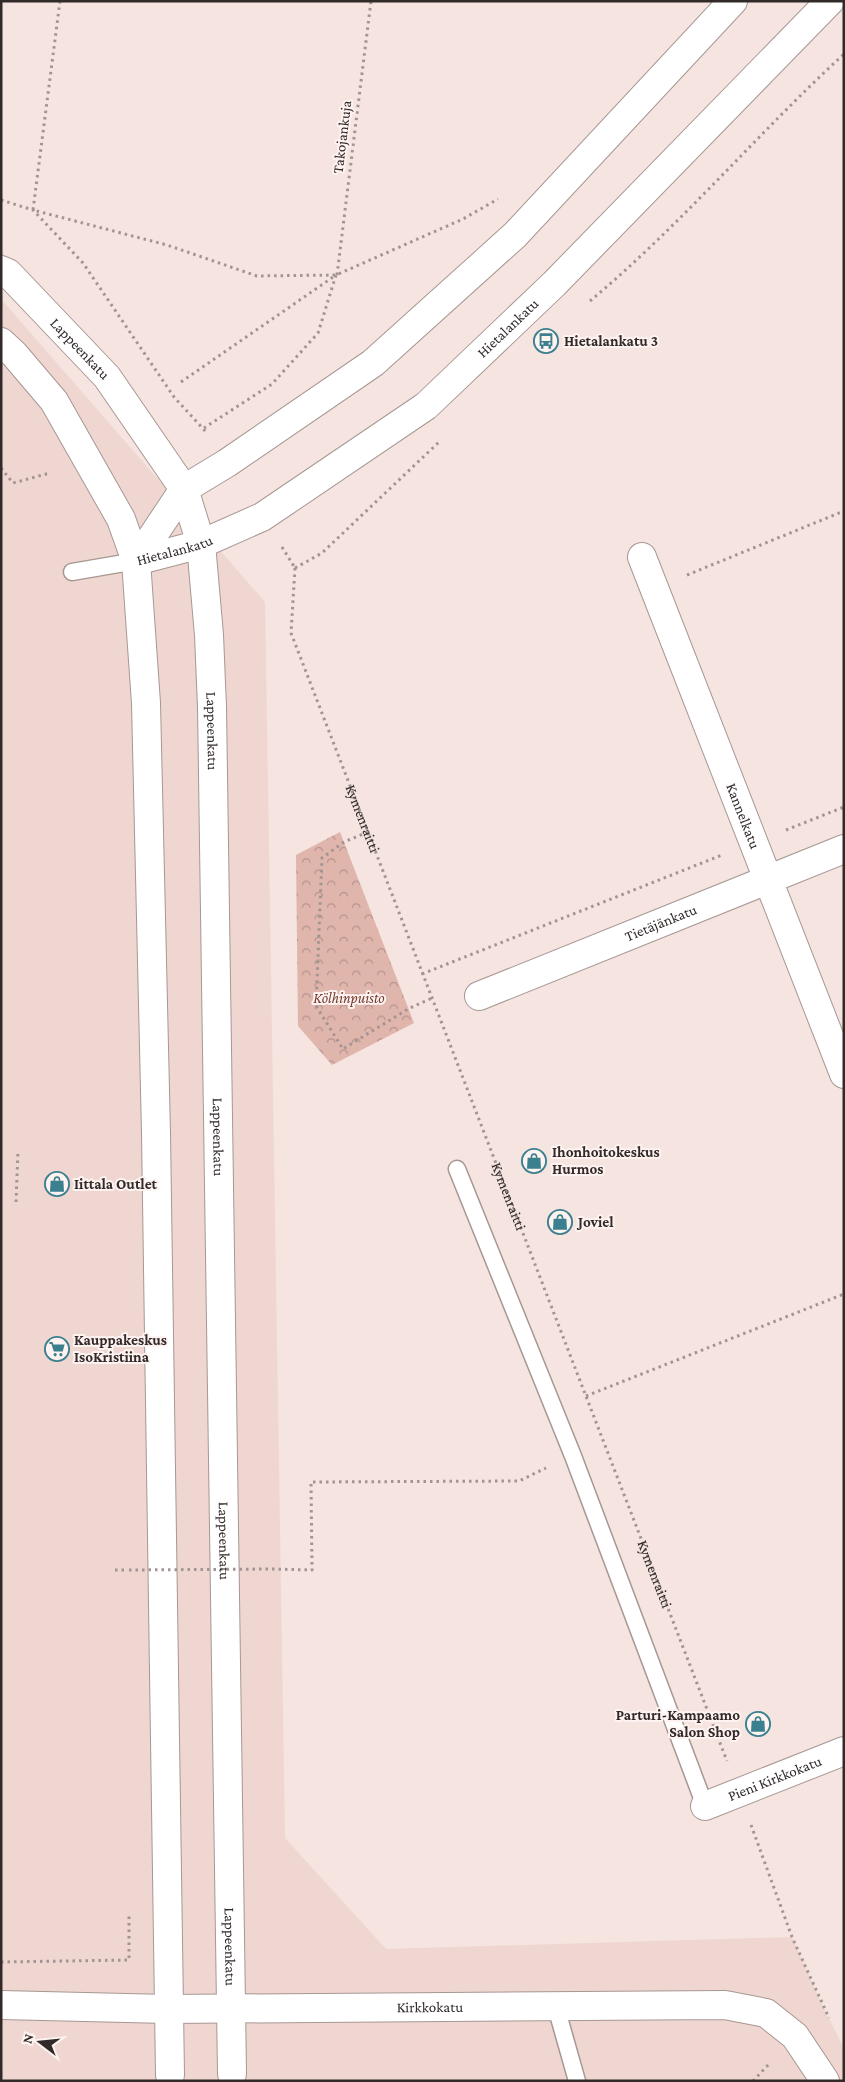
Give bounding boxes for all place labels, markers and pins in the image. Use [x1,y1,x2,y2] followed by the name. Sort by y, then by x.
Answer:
[533,328,559,354] bus stop icon: Hietalankatu 3
[564,333,658,349] place label: Hietalankatu 3
[552,1144,660,1177] place label: Ihonhoitokeskus Hurmos
[521,1148,547,1174] shop icon: Ihonhoitokeskus Hurmos
[44,1171,70,1197] shop icon: Iittala Outlet
[74,1176,158,1192] place label: Iittala Outlet
[547,1209,573,1235] shop icon: Joviel
[576,1214,614,1230] place label: Joviel
[74,1332,167,1365] place label: Kauppakeskus IsoKristiina
[44,1336,70,1362] supermarket icon: Kauppakeskus IsoKristiina
[616,1707,740,1740] place label: Parturi-Kampaamo Salon Shop
[745,1711,771,1737] shop icon: Parturi-Kampaamo Salon Shop

